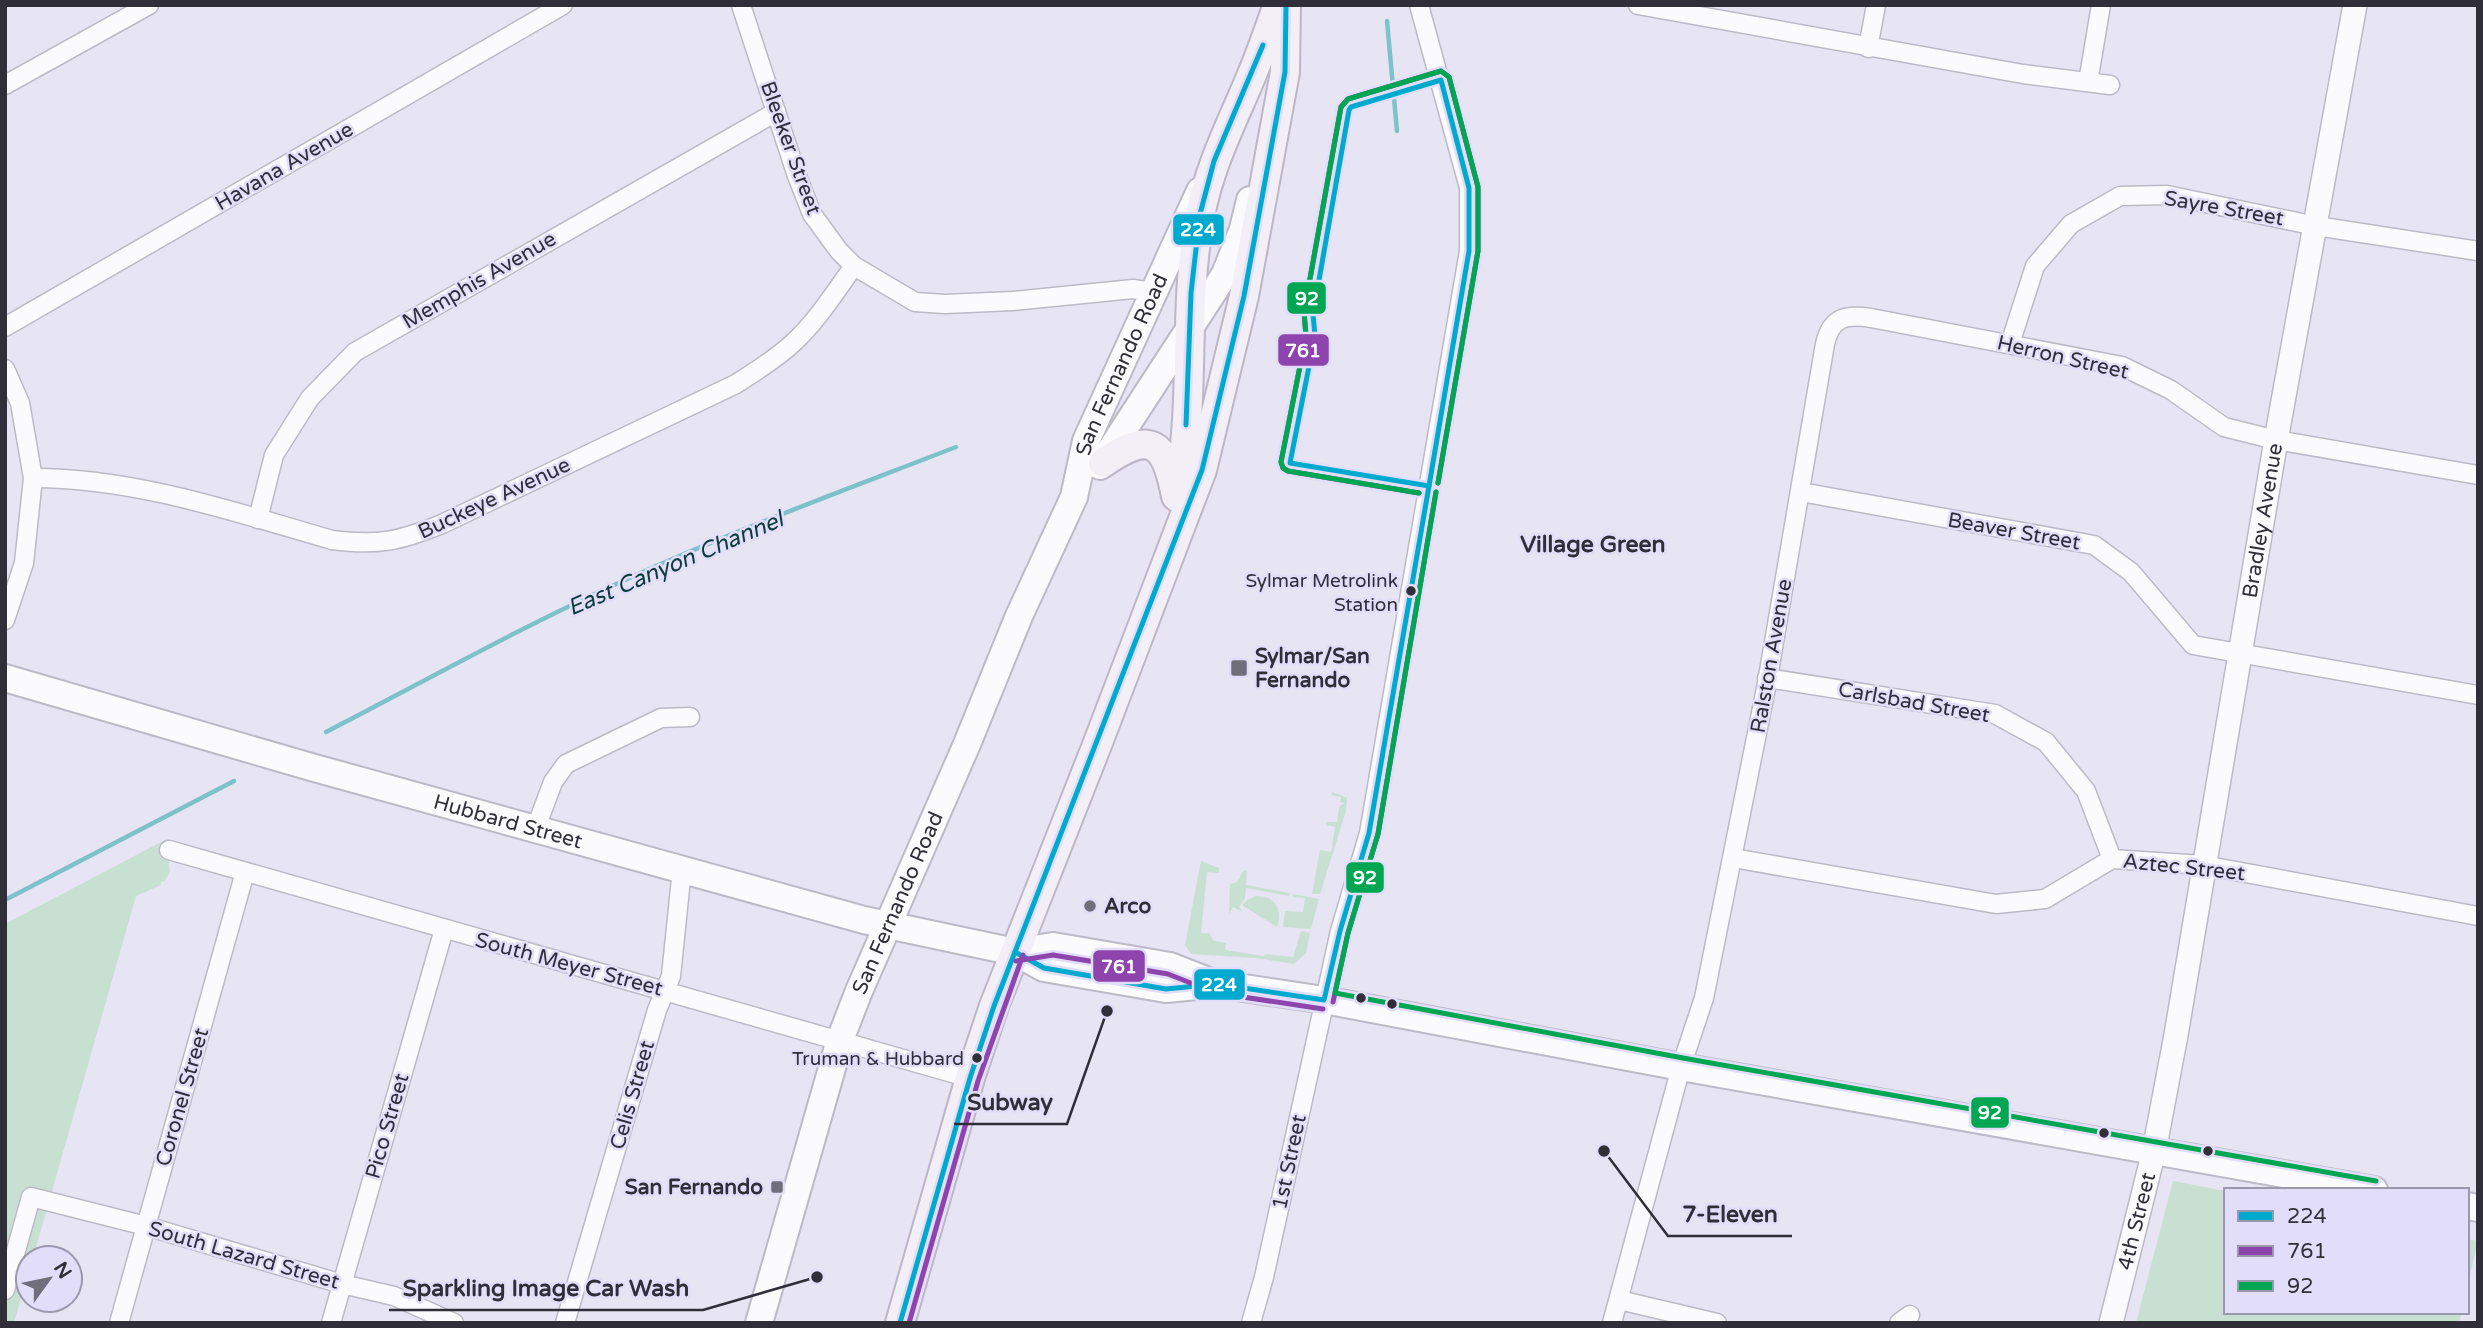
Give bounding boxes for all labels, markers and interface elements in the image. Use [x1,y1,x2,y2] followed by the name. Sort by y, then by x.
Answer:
[755,78,826,218] street label: Bleeker Street
[211,117,358,216] street label: Havana Avenue
[2162,186,2286,231] street label: Sayre Street
[1172,213,1225,246] line badge: 224
[1180,219,1216,241] text: 224
[398,226,561,335] street label: Memphis Avenue
[1071,270,1173,458] street label: San Fernando Road
[1286,281,1327,315] line badge: 92
[1295,288,1319,310] text: 92
[1995,330,2131,385] street label: Herron Street
[1277,333,1330,367] line badge: 761
[1285,340,1321,362] text: 761
[2238,441,2288,600] street label: Bradley Avenue
[414,452,574,545] street label: Buckeye Avenue
[563,505,790,622] water label: East Canyon Channel
[1946,508,2082,555] street label: Beaver Street
[1520,531,1666,559] district label: Village Green
[1246,570,1398,616] place label: Sylmar Metrolink Station
[1746,577,1797,735] street label: Ralston Avenue
[1404,584,1418,598] marker: Sylmar Metrolink Station
[1255,644,1370,693] place label: Sylmar/San Fernando
[1229,658,1249,678] marker: Sylmar/San Fernando
[1836,677,1992,728] street label: Carlsbad Street
[431,789,585,854] street label: Hubbard Street
[847,808,949,998] street label: San Fernando Road
[2122,849,2246,886] street label: Aztec Street
[1345,861,1385,894] line badge: 92
[1353,867,1377,889] text: 92
[1104,894,1151,919] place label: Arco
[1082,898,1098,914] marker: Arco
[472,927,665,1002] street label: South Meyer Street
[1092,949,1146,983] line badge: 761
[1101,956,1137,978] text: 761
[1193,968,1246,1001] line badge: 224
[1201,974,1237,996] text: 224
[1354,991,1368,1005] unlabelled marker
[1385,997,1399,1011] unlabelled marker
[151,1025,214,1169] street label: Coronel Street
[605,1038,660,1152] street label: Celis Street
[792,1048,964,1070] place label: Truman & Hubbard
[970,1051,984,1065] marker: Truman & Hubbard
[361,1071,414,1182] street label: Pico Street
[954,1080,1067,1124] callout: Subway
[967,1089,1053,1117] text: Subway
[1970,1096,2010,1129] line badge: 92
[1978,1102,2002,1124] text: 92
[1267,1112,1312,1212] street label: 1st Street
[2097,1126,2111,1140] unlabelled marker
[2201,1144,2215,1158] unlabelled marker
[2113,1170,2161,1273] street label: 4th Street
[625,1175,763,1200] place label: San Fernando
[769,1179,785,1195] marker: San Fernando
[2224,1188,2469,1314] legend
[1668,1192,1792,1236] callout: 7-Eleven
[1682,1201,1778,1229] text: 7-Eleven
[2287,1204,2327,1229] text: 224
[146,1216,342,1295] street label: South Lazard Street
[2287,1239,2327,1264] text: 761
[14,1244,84,1314] north arrow
[49,1258,76,1283] text: N
[389,1266,703,1310] callout: Sparkling Image Car Wash
[2287,1274,2313,1299] text: 92
[403,1275,689,1303] text: Sparkling Image Car Wash

